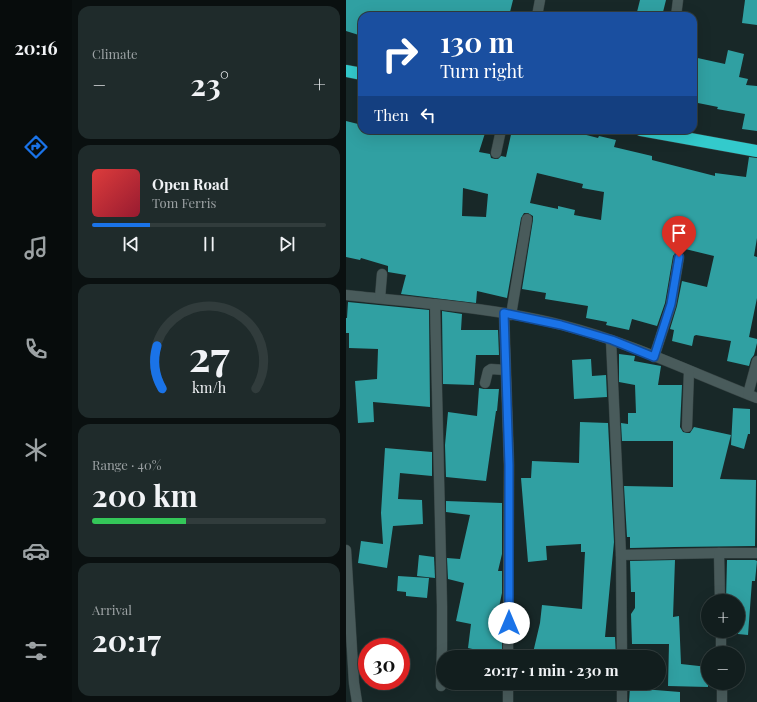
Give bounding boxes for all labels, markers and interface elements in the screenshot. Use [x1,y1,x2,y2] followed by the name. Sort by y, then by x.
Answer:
[440,23,514,60] text: 130 m
[374,28,426,80] icon: right
[14,36,58,60] text: 20:16
[92,45,138,62] text: Climate
[440,59,523,83] text: Turn right
[190,64,229,104] text: 23°
[92,69,106,99] text: −
[313,69,326,99] text: +
[417,104,439,126] icon: left
[374,105,409,125] text: Then
[22,133,50,161] icon: directions
[152,174,229,194] text: Open Road
[152,194,216,211] text: Tom Ferris
[662,216,696,257] pin
[668,222,690,244] icon: arrive
[120,233,142,255] icon: previous
[198,233,220,255] icon: pause
[276,233,298,255] icon: next
[22,234,50,262] icon: music
[189,327,229,382] text: 27
[22,335,50,363] icon: phone
[192,378,227,397] text: km/h
[22,436,50,464] icon: climate
[92,456,161,473] text: Range · 40%
[92,475,198,515] text: 200 km
[22,537,50,565] icon: car
[701,594,745,690] map controls
[701,594,745,638] button: +
[92,601,132,618] text: Arrival
[488,602,530,644] position arrow
[92,620,161,660] text: 20:17
[22,637,50,665] icon: filters
[358,638,410,690] speed limit sign: 30
[701,646,745,690] button: −
[484,660,619,680] text: 20:17 · 1 min · 230 m

